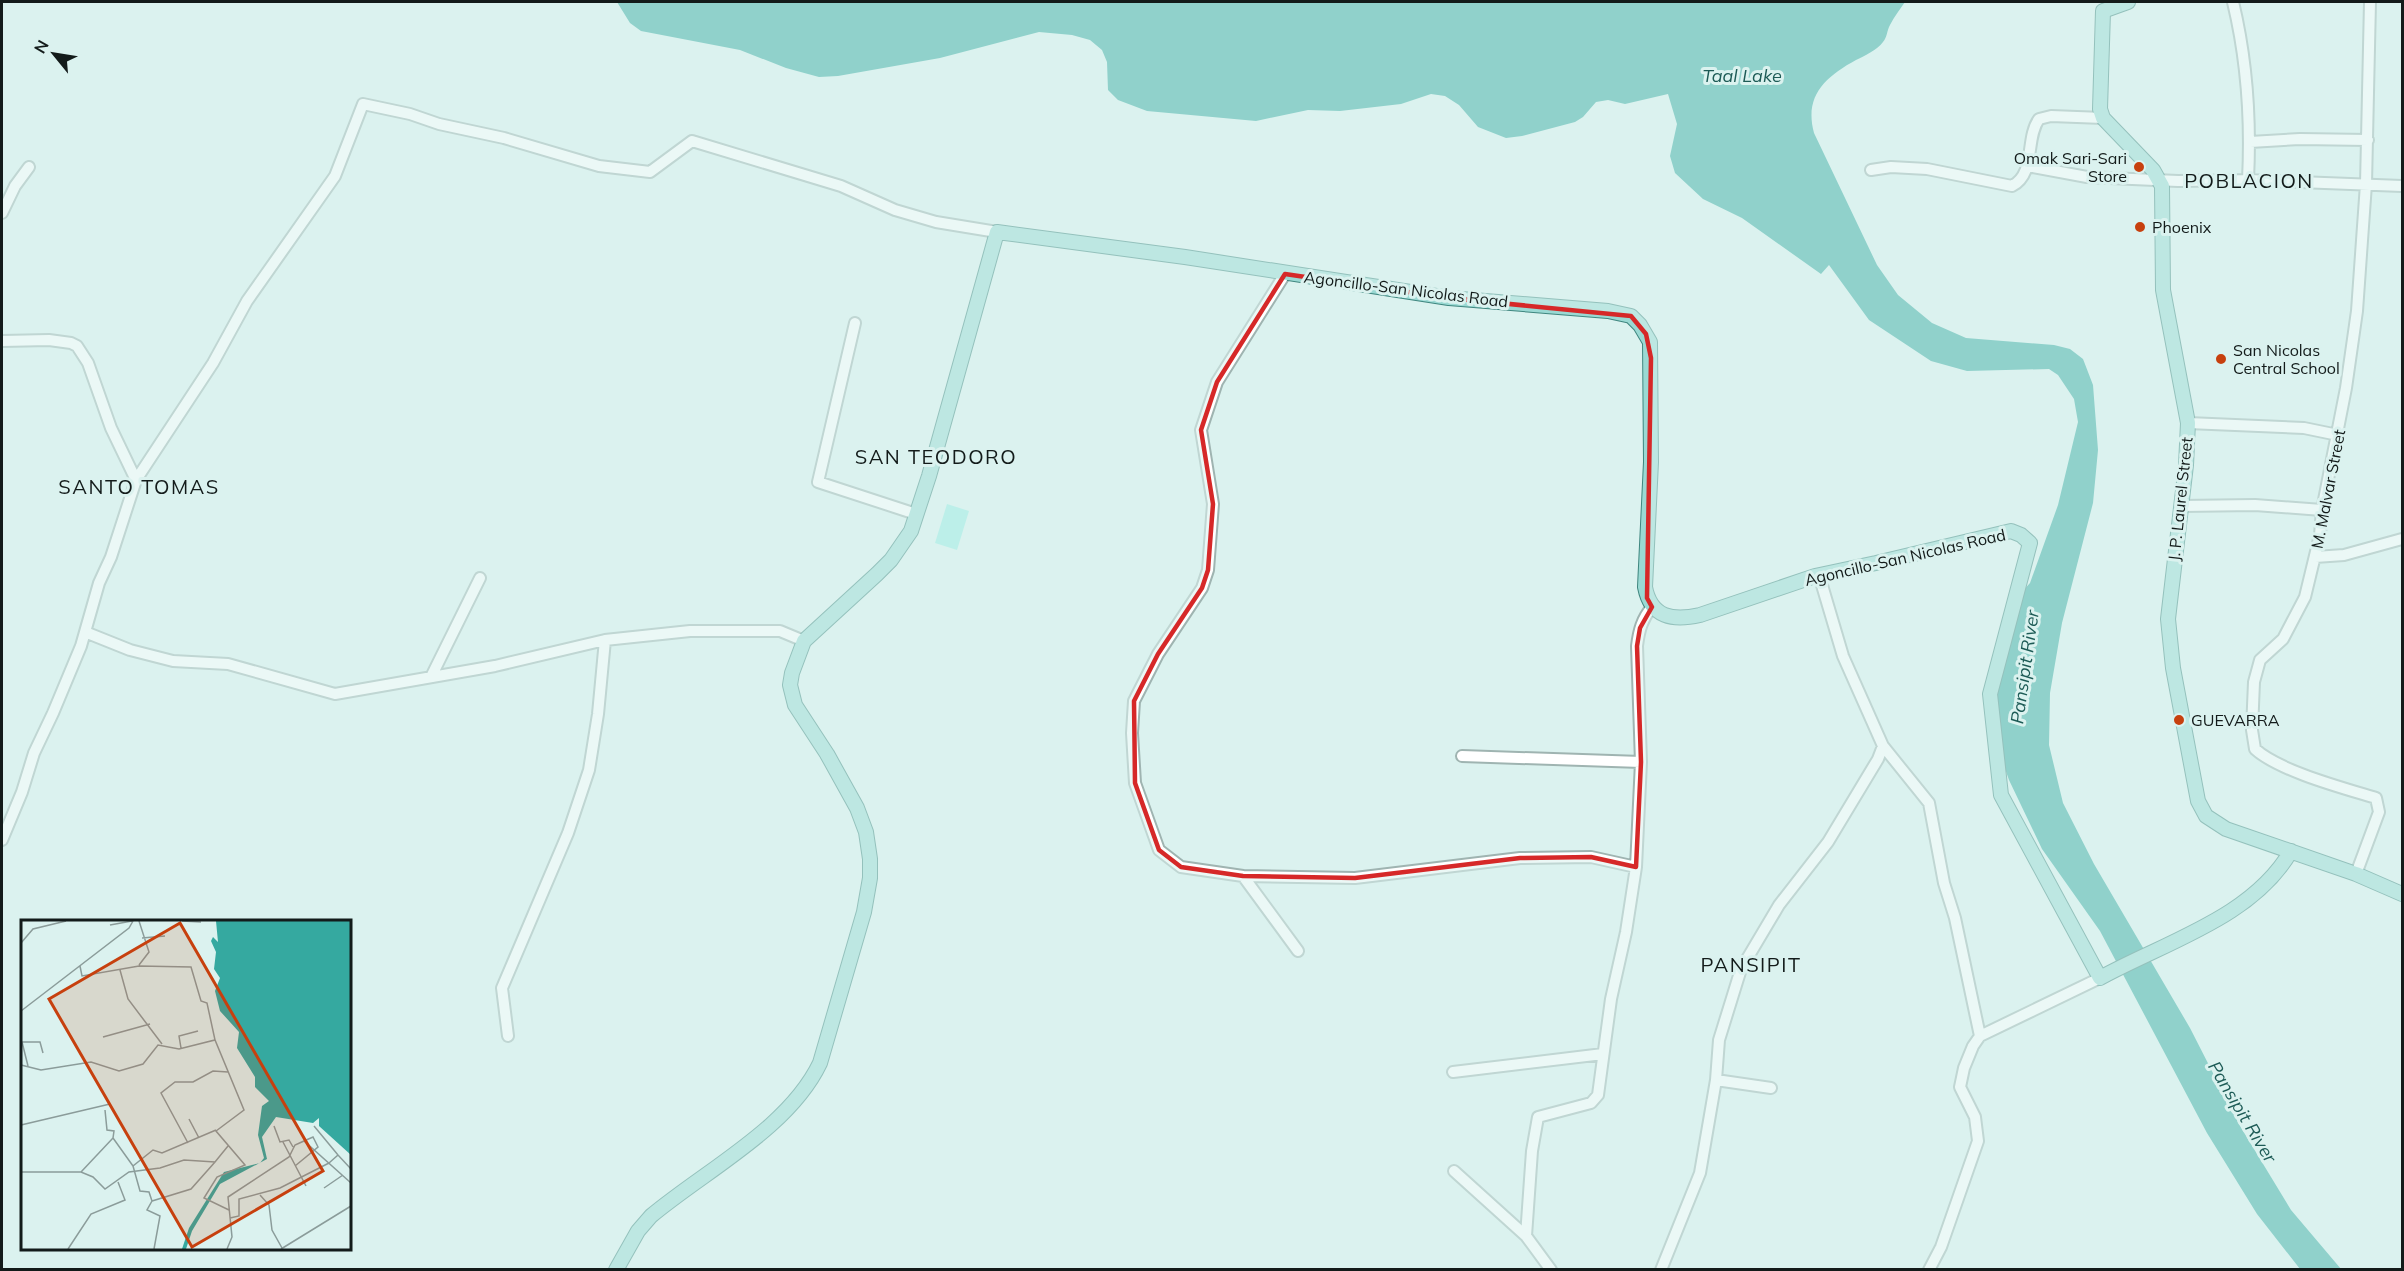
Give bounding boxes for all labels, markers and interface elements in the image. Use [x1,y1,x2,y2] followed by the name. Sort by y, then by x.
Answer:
[24,24,84,84] north arrow
[29,36,53,57] text: N
[1702,64,1782,87] water label: Taal Lake
[2014,148,2127,186] place label: Omak Sari-Sari Store
[2132,160,2146,174] marker: Omak Sari-Sari Store
[2184,168,2314,193] district label: POBLACION
[2152,217,2212,237] place label: Phoenix
[2133,220,2147,234] marker: Phoenix
[1303,267,1509,311] street label: Agoncillo-San Nicolas Road
[2233,340,2340,378] place label: San Nicolas Central School
[2214,352,2228,366] marker: San Nicolas Central School
[2307,427,2349,550] street label: M. Malvar Street
[2164,436,2196,562] street label: J. P. Laurel Street
[855,444,1017,469] district label: SAN TEODORO
[58,474,220,499] district label: SANTO TOMAS
[1803,524,2007,590] street label: Agoncillo-San Nicolas Road
[2005,607,2044,725] water label: Pansipit River
[2191,710,2280,730] place label: GUEVARRA
[2172,713,2186,727] marker: GUEVARRA
[21,920,351,1250] inset map
[1700,952,1802,977] district label: PANSIPIT
[2203,1057,2283,1168] water label: Pansipit River

